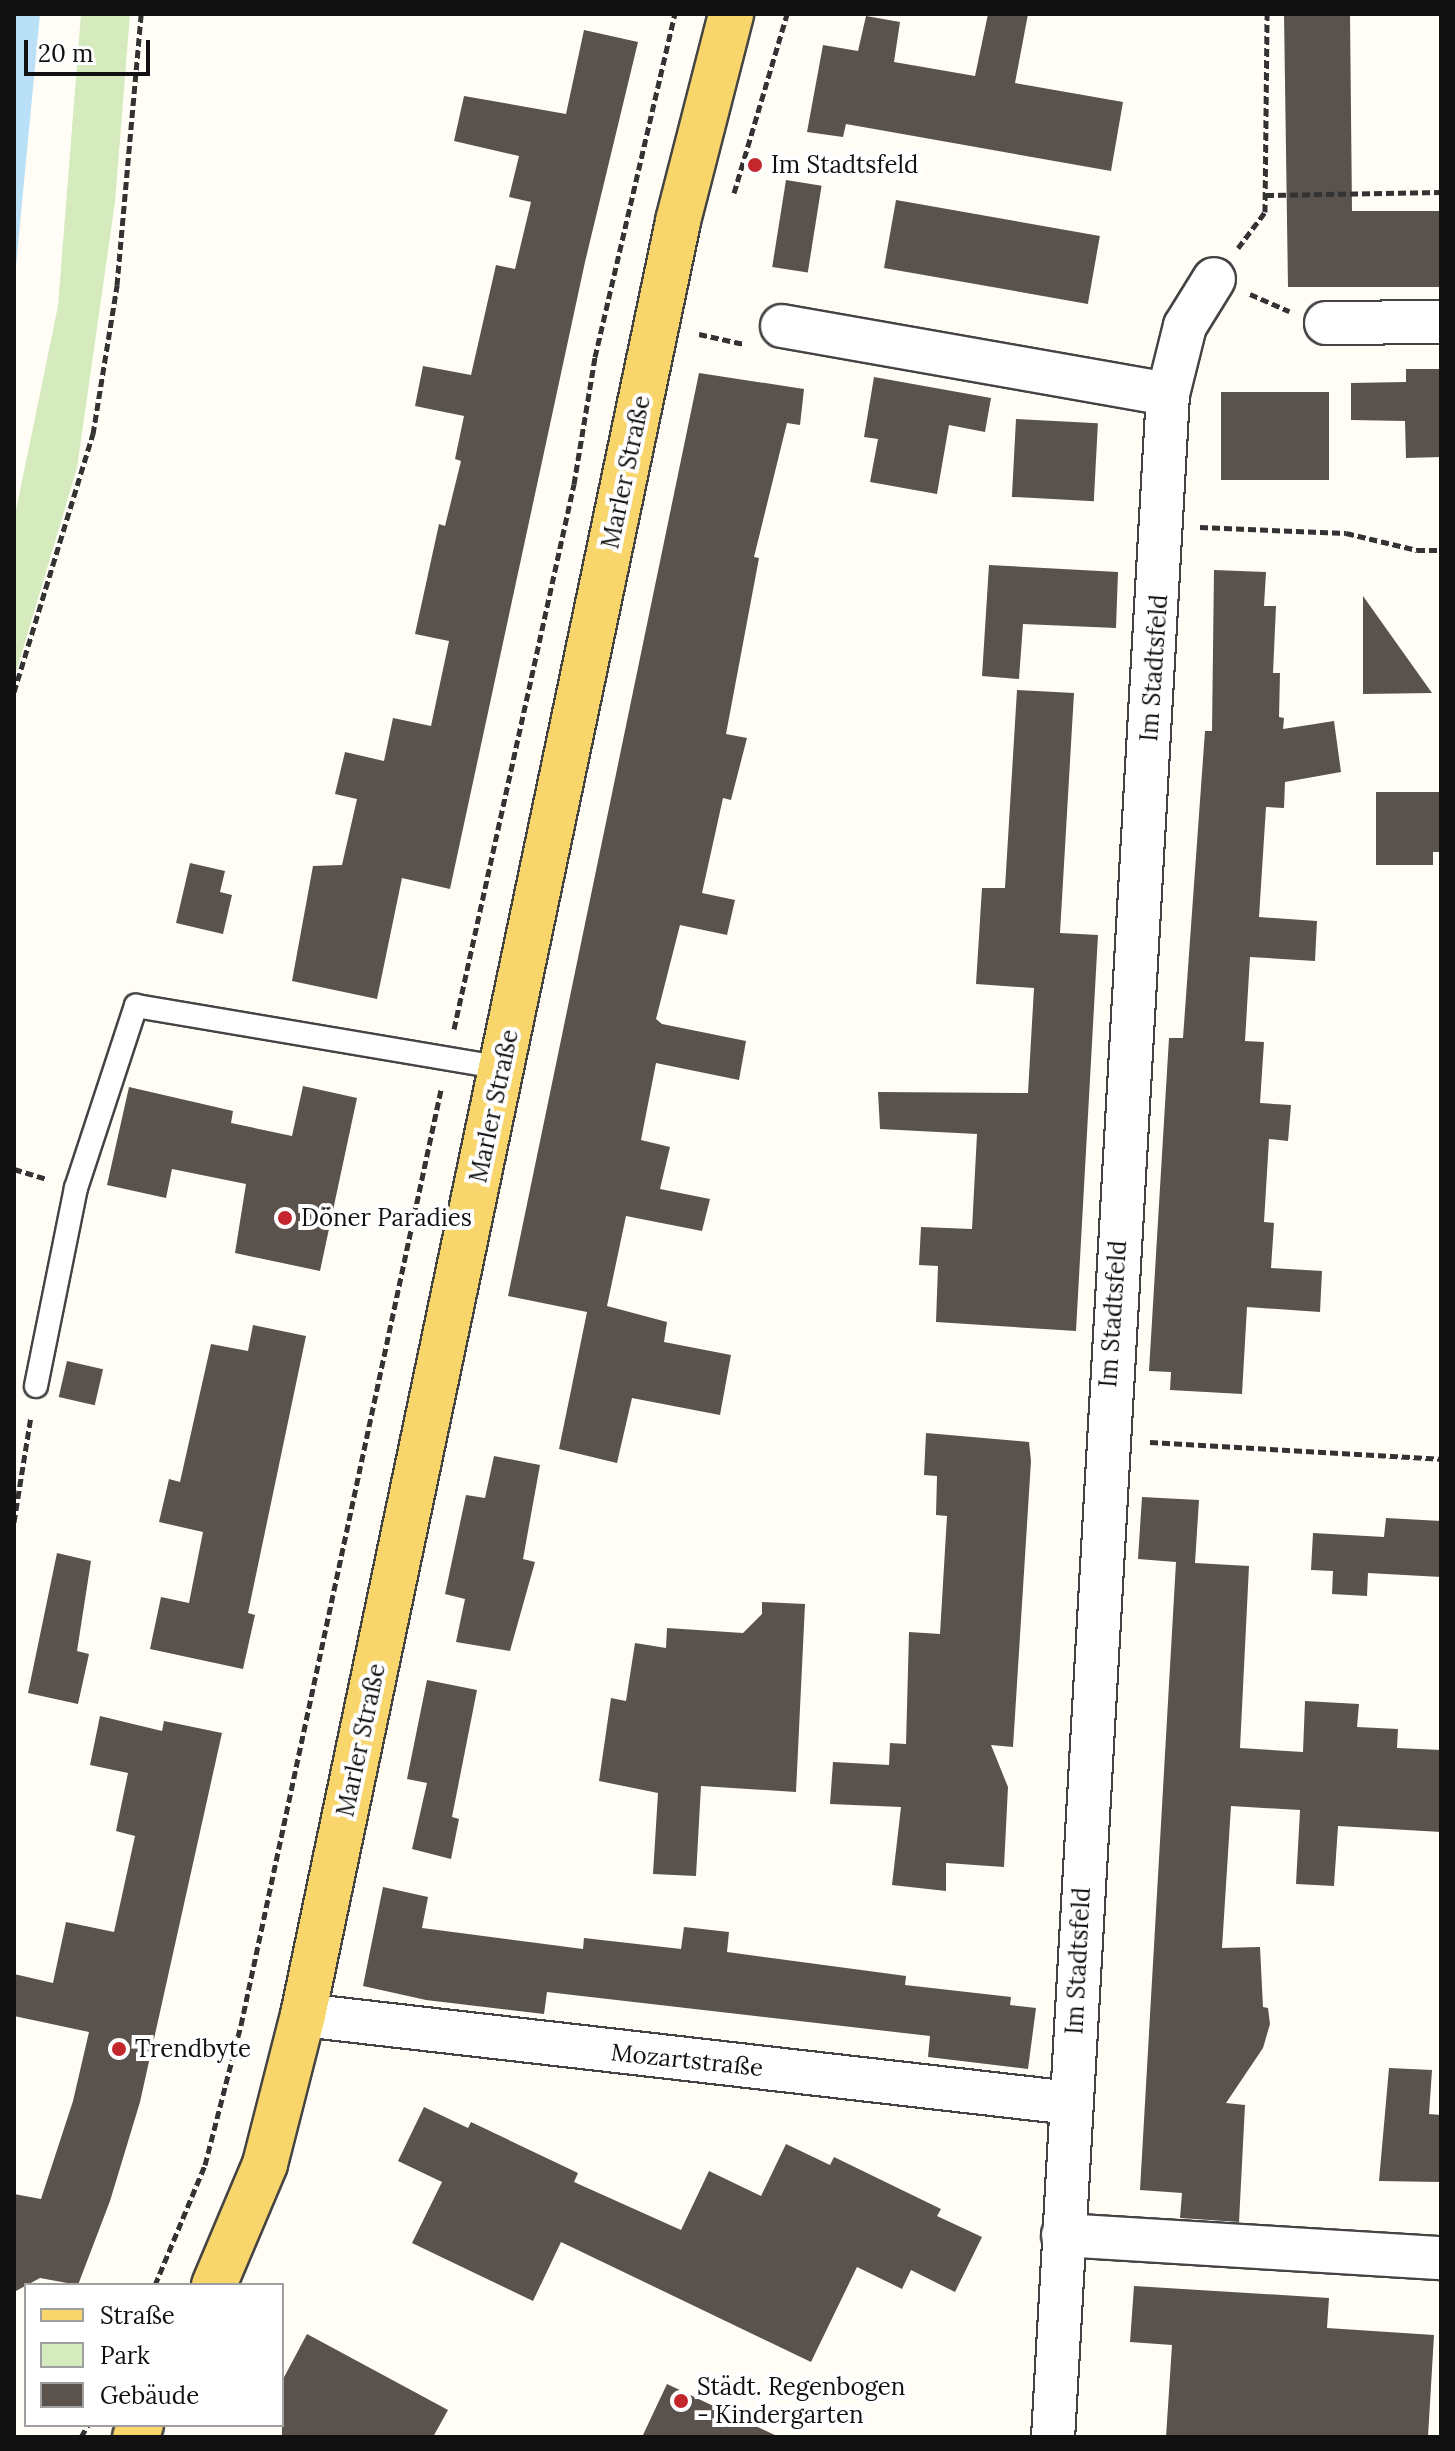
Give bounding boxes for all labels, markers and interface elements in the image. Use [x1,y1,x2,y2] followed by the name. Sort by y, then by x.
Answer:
[28,24,154,74] scale bar
[38,38,94,69] text: 20 m
[771,151,918,179] place label: Im Stadtsfeld
[746,156,764,174] marker: Im Stadtsfeld
[596,393,656,551] street label: Marler Straße
[1134,594,1174,742] street label: Im Stadtsfeld
[464,1027,524,1185] street label: Marler Straße
[301,1204,472,1232] place label: Döner Paradies
[276,1209,294,1227] marker: Döner Paradies
[1093,1240,1133,1388] street label: Im Stadtsfeld
[331,1661,391,1819] street label: Marler Straße
[1060,1887,1096,2035] street label: Im Stadtsfeld
[135,2035,251,2063] place label: Trendbyte
[610,2038,764,2082] street label: Mozartstraße
[110,2040,128,2058] marker: Trendbyte
[24,2283,284,2427] legend
[100,2300,175,2331] text: Straße
[100,2340,150,2371] text: Park
[697,2373,905,2429] place label: Städt. Regenbogen - Kindergarten
[100,2380,199,2411] text: Gebäude
[672,2392,690,2410] marker: Städt. Regenbogen - Kindergarten

